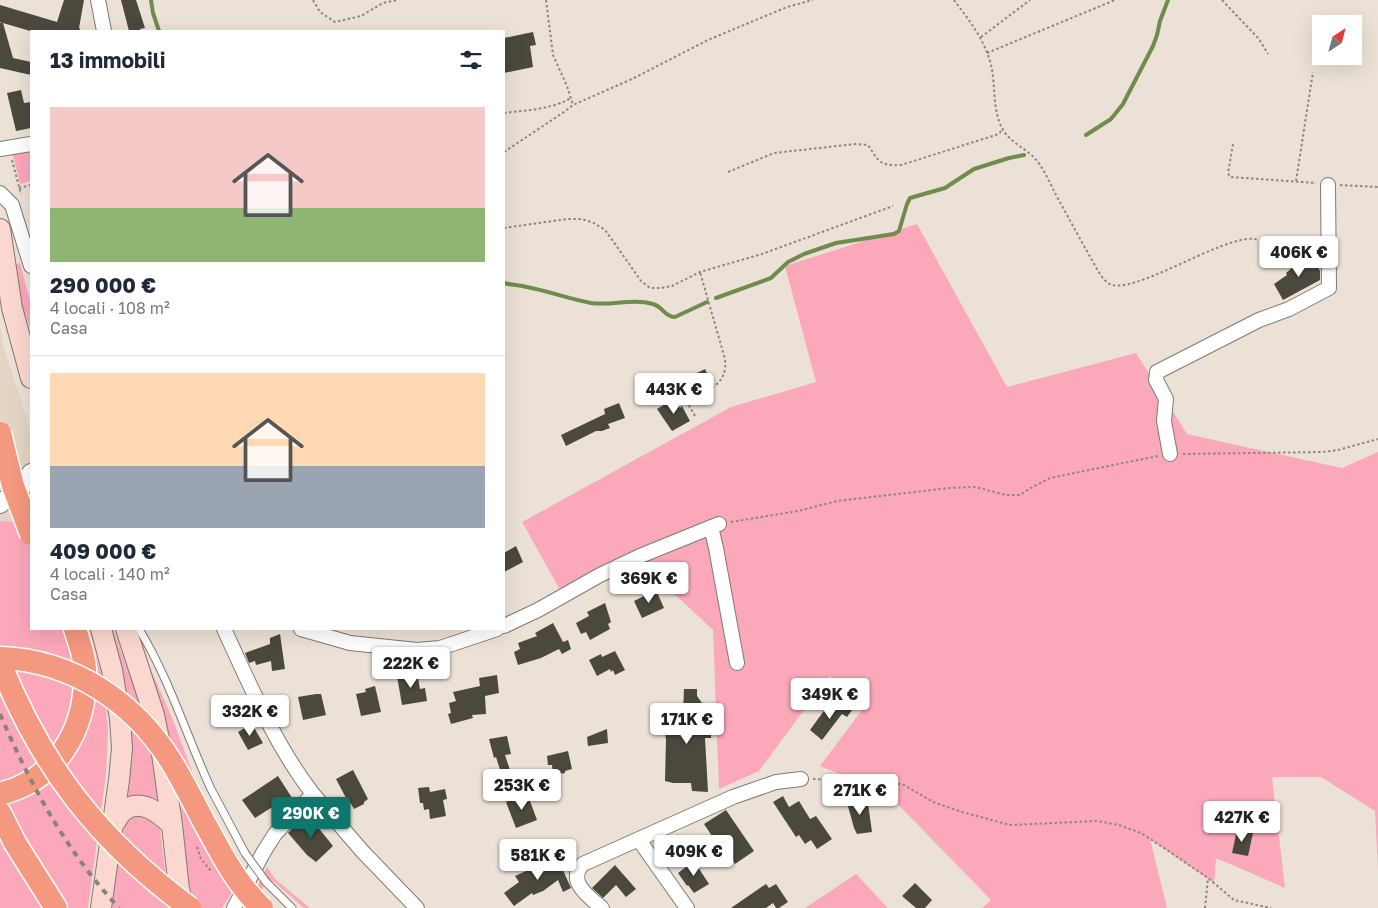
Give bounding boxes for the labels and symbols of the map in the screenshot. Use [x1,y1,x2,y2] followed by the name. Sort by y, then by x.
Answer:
[1312,15,1362,65] north arrow
[1258,236,1340,278] pin: 406K €
[633,372,715,415] pin: 443K €
[608,562,690,604] pin: 369K €
[370,646,452,689] pin: 222K €
[789,678,871,720] pin: 349K €
[209,694,291,737] pin: 332K €
[646,702,728,745] pin: 171K €
[481,768,563,811] pin: 253K €
[819,774,901,816] pin: 271K €
[270,796,352,839] pin: 290K €
[1201,800,1283,843] pin: 427K €
[653,834,735,877] pin: 409K €
[497,838,579,881] pin: 581K €

